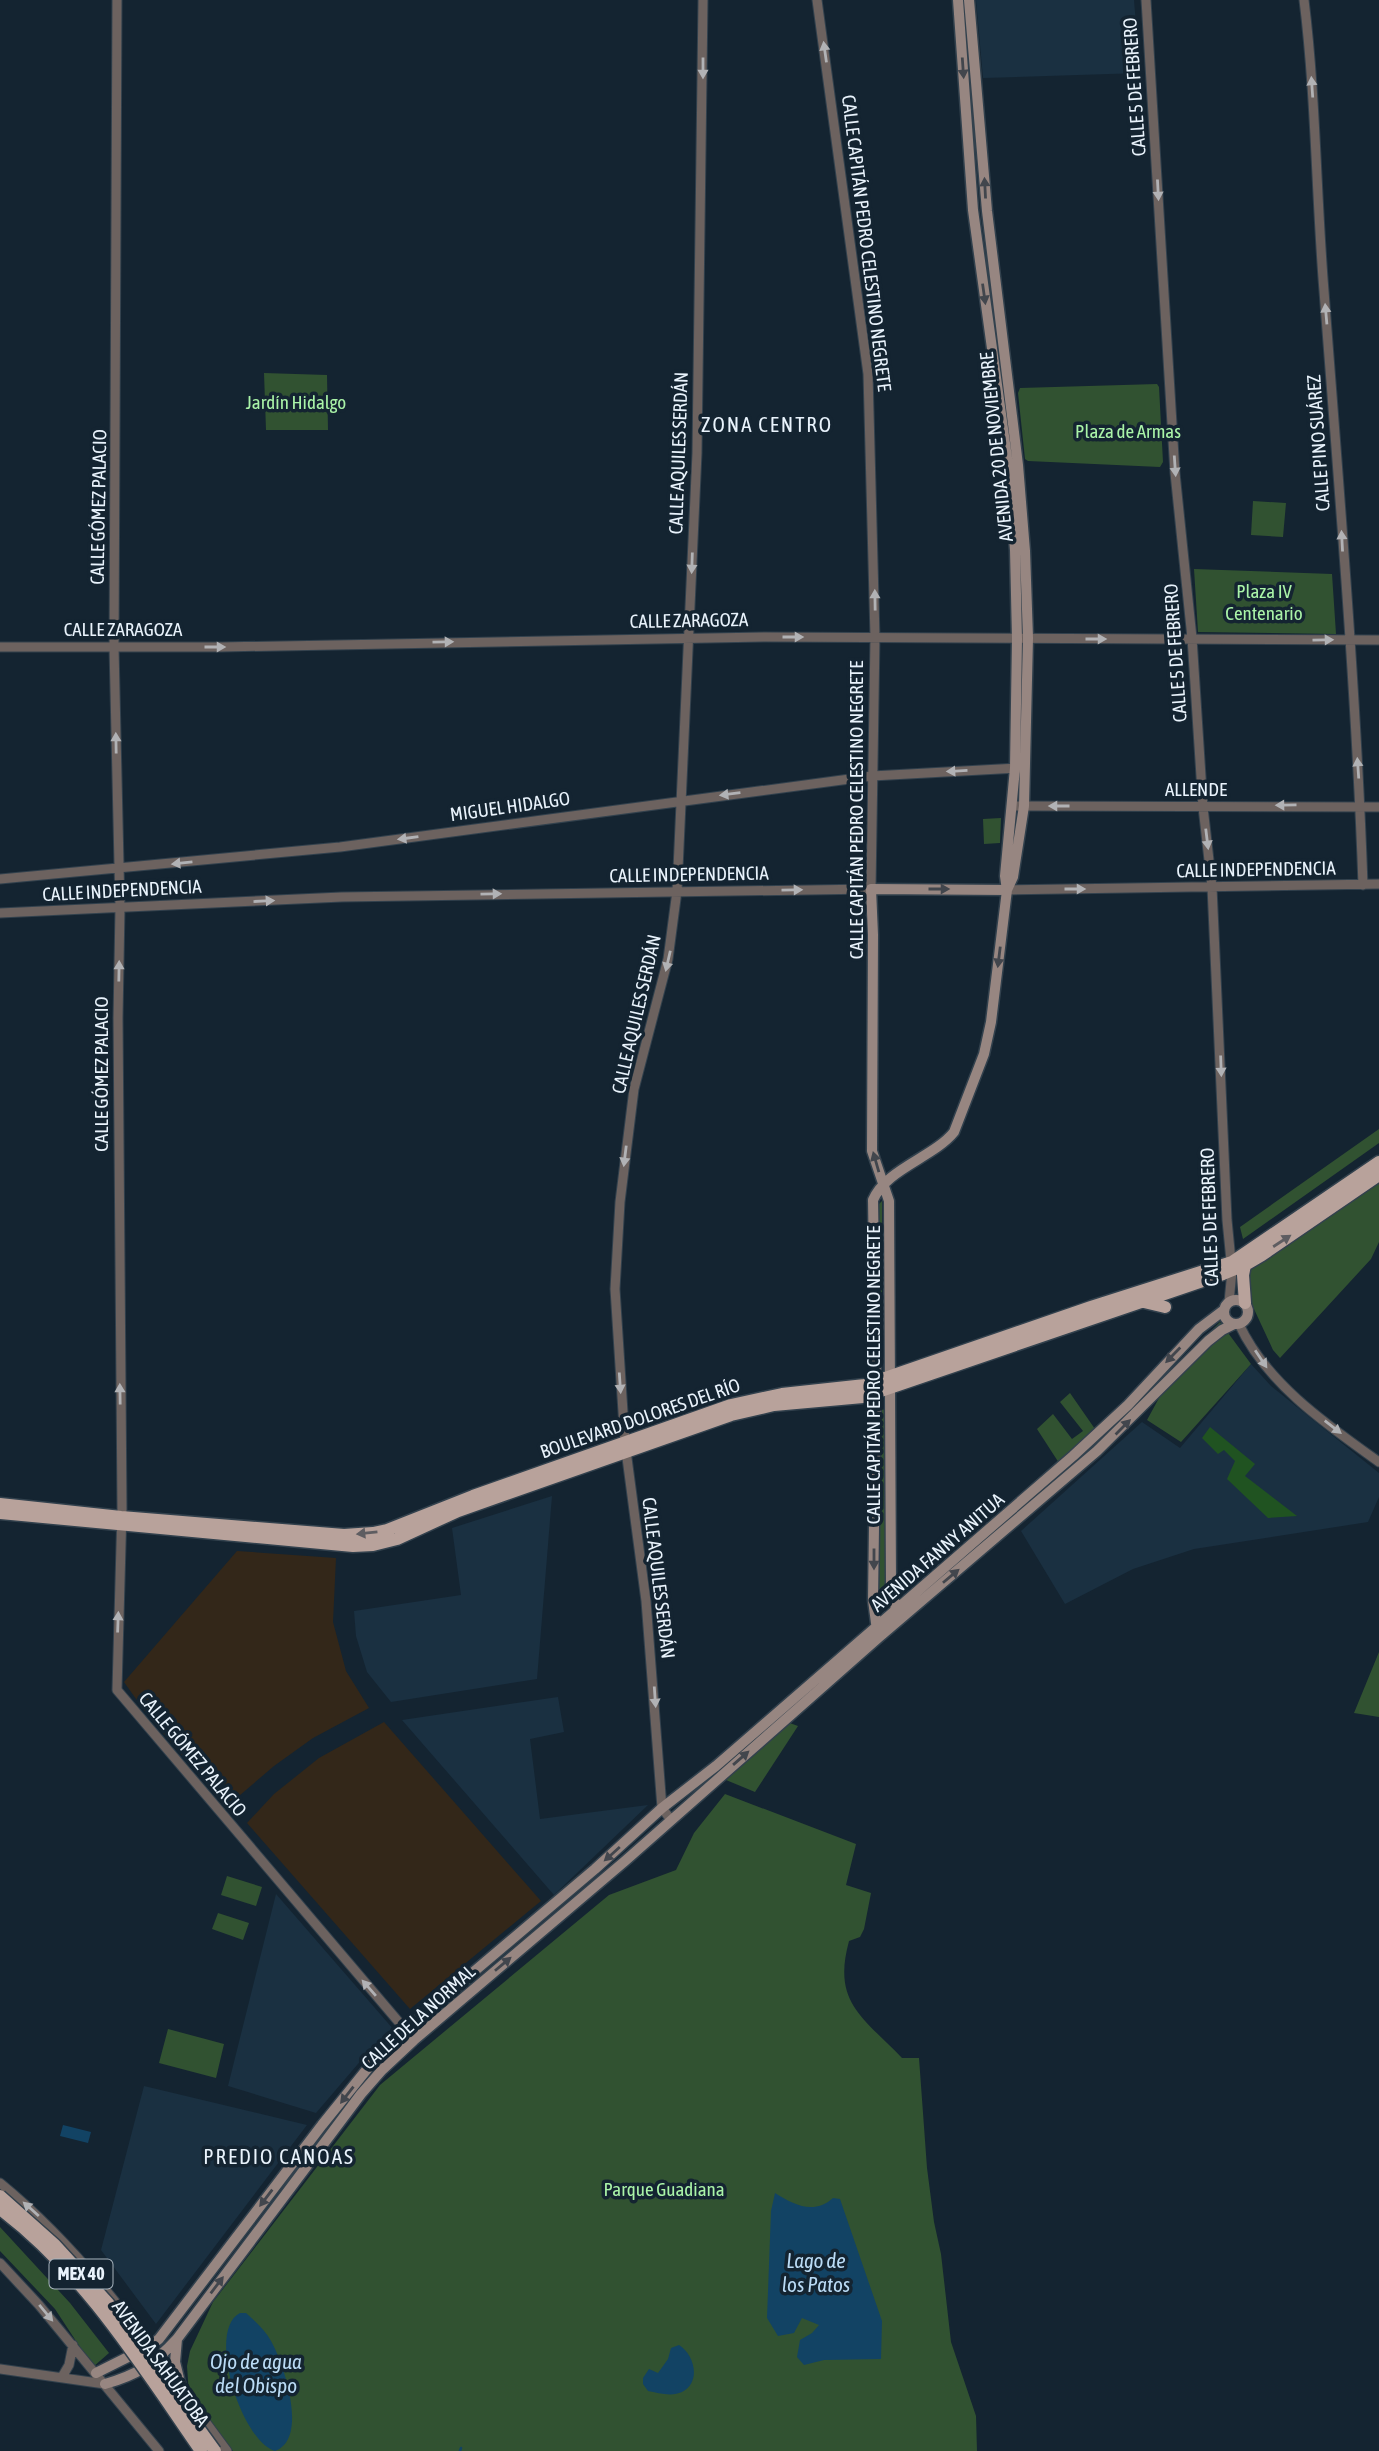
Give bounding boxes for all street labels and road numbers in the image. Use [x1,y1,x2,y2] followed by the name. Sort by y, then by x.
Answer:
[1118,17,1150,157] street label: CALLE 5 DE FEBRERO
[838,93,896,393] street label: CALLE CAPITÁN PEDRO CELESTINO NEGRETE
[975,351,1017,543] street label: AVENIDA 20 DE NOVIEMBRE
[664,371,692,535] street label: CALLE AQUILES SERDÁN
[1302,373,1334,512] street label: CALLE PINO SUÁREZ
[86,429,110,585] street label: CALLE GÓMEZ PALACIO
[1159,583,1191,723] street label: CALLE 5 DE FEBRERO
[630,608,749,632] street label: CALLE ZARAGOZA
[64,618,183,640] street label: CALLE ZARAGOZA
[845,661,867,959] street label: CALLE CAPITÁN PEDRO CELESTINO NEGRETE
[1165,778,1227,800] street label: ALLENDE
[449,787,571,825] street label: MIGUEL HIDALGO
[1176,857,1337,881] street label: CALLE INDEPENDENCIA
[609,862,770,886] street label: CALLE INDEPENDENCIA
[42,875,203,905] street label: CALLE INDEPENDENCIA
[607,932,665,1096] street label: CALLE AQUILES SERDÁN
[90,996,112,1152] street label: CALLE GÓMEZ PALACIO
[1196,1147,1222,1287] street label: CALLE 5 DE FEBRERO
[862,1226,884,1524] street label: CALLE CAPITÁN PEDRO CELESTINO NEGRETE
[537,1373,743,1463] street label: BOULEVARD DOLORES DEL RÍO
[866,1488,1009,1616] street label: AVENIDA FANNY ANITUA
[638,1496,680,1660] street label: CALLE AQUILES SERDÁN
[135,1687,251,1821] street label: CALLE GÓMEZ PALACIO
[357,1960,480,2074] street label: CALLE DE LA NORMAL
[50,2260,112,2288] road number: MEX 40
[108,2296,215,2431] street label: AVENIDA SAHUATOBA

